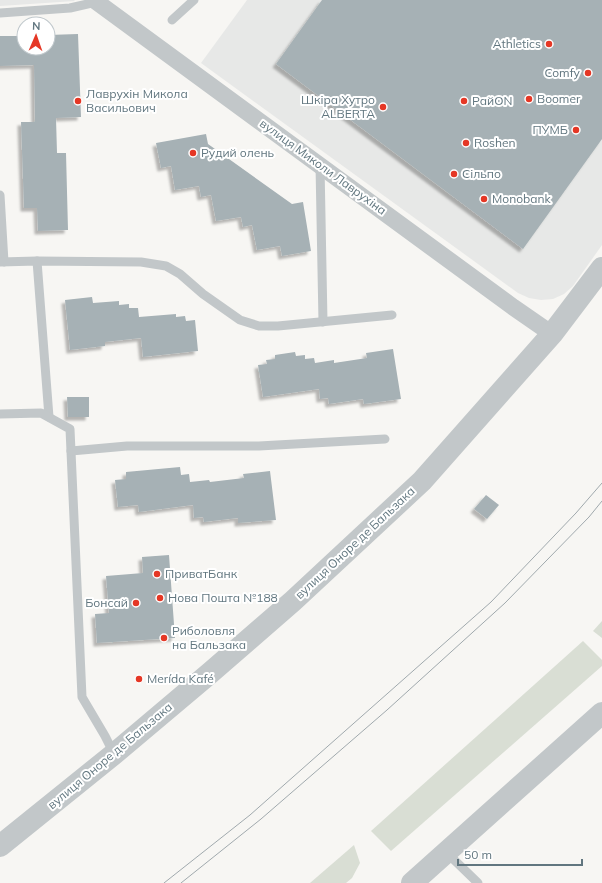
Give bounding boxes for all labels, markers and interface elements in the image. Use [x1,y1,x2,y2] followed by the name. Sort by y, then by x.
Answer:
[16,16,56,56] north arrow
[32,19,41,33] text: N
[493,36,541,51] place label: Athletics
[544,39,554,49] marker: Athletics
[544,65,581,80] place label: Comfy
[583,68,593,78] marker: Comfy
[86,86,188,115] place label: Лаврухін Микола Васильович
[537,91,581,106] place label: Boomer
[301,92,375,121] place label: Шкіра Хутро ALBERTA
[472,93,512,108] place label: РайON
[524,94,534,104] marker: Boomer
[73,96,83,106] marker: Лаврухін Микола Васильович
[459,96,469,106] marker: РайON
[378,102,388,112] marker: Шкіра Хутро ALBERTA
[257,116,390,218] street label: вулиця Миколи Лаврухіна
[532,122,568,137] place label: ПУМБ
[571,125,581,135] marker: ПУМБ
[474,135,516,150] place label: Roshen
[461,138,471,148] marker: Roshen
[201,145,275,160] place label: Рудий олень
[188,148,198,158] marker: Рудий олень
[462,166,501,181] place label: Сільпо
[449,169,459,179] marker: Сільпо
[492,191,551,206] place label: Monobank
[479,194,489,204] marker: Monobank
[292,483,418,602] street label: вулиця Оноре де Бальзака
[165,566,238,581] place label: ПриватБанк
[152,569,162,579] marker: ПриватБанк
[168,590,278,605] place label: Нова Пошта №188
[155,593,165,603] marker: Нова Пошта №188
[85,595,128,610] place label: Бонсай
[131,598,141,608] marker: Бонсай
[172,623,246,652] place label: Риболовля на Бальзака
[159,633,169,643] marker: Риболовля на Бальзака
[147,671,214,686] place label: Merída Kafé
[134,674,144,684] marker: Merída Kafé
[44,699,175,812] street label: вулиця Оноре де Бальзака
[458,841,582,867] scale bar
[464,847,492,862] text: 50 m

